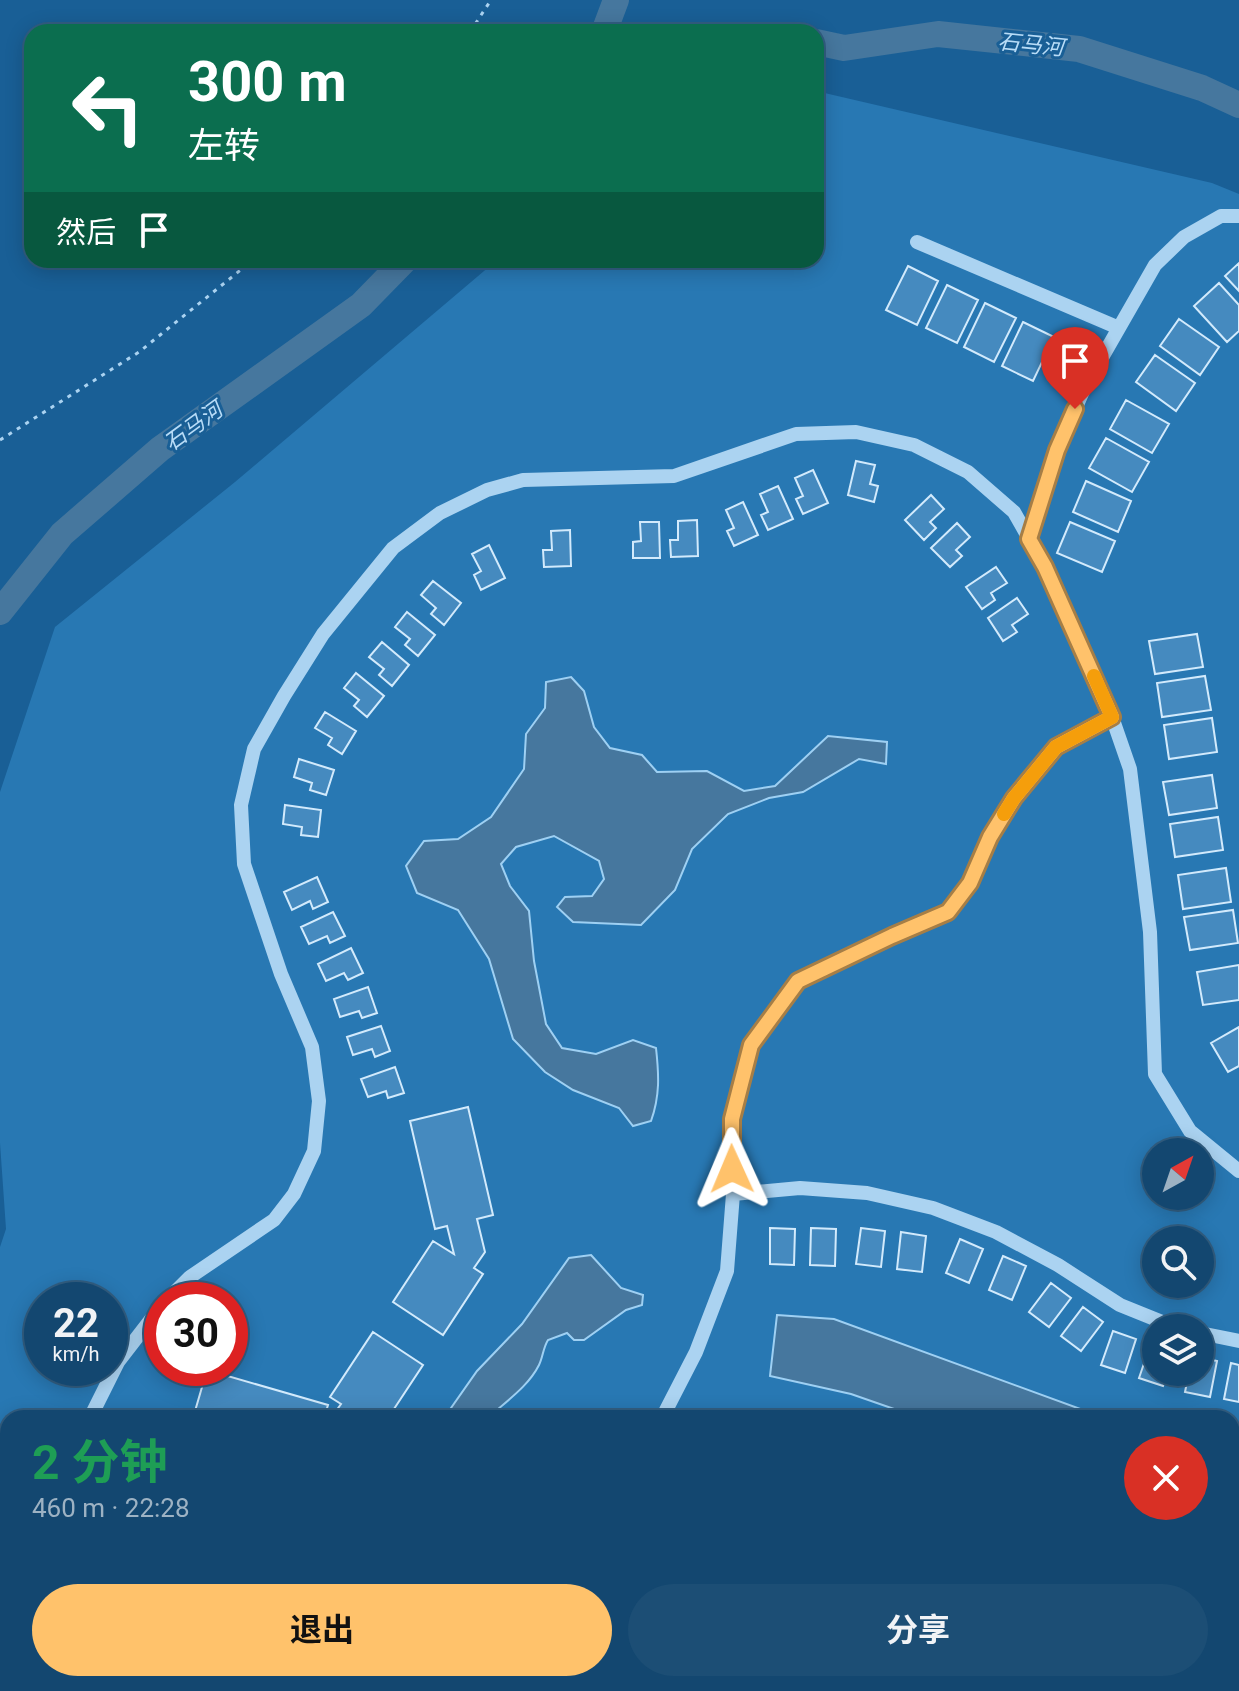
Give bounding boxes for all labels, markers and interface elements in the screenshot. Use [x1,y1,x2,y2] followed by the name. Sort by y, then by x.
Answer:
[997,29,1069,61] water label: 石马河
[188,49,347,115] text: 300 m
[56,56,160,160] icon: left
[188,125,260,167] text: 左转
[132,208,176,252] icon: arrive
[56,215,116,250] text: 然后
[1041,327,1109,409] pin
[1053,339,1097,383] icon: arrive
[159,395,231,456] water label: 石马河
[690,1127,774,1211] position arrow
[1142,1138,1214,1210] north arrow
[1142,1138,1214,1386] map controls
[1142,1226,1214,1298] button: search
[144,1282,248,1386] speed limit sign: 30
[53,1300,99,1347] text: 22
[1142,1314,1214,1386] button: layers
[53,1342,99,1366] text: km/h
[32,1434,167,1491] text: 2 分钟
[1124,1436,1208,1520] button: close
[32,1493,190,1523] text: 460 m · 22:28
[32,1584,612,1676] button: 退出
[628,1584,1208,1676] button: 分享

